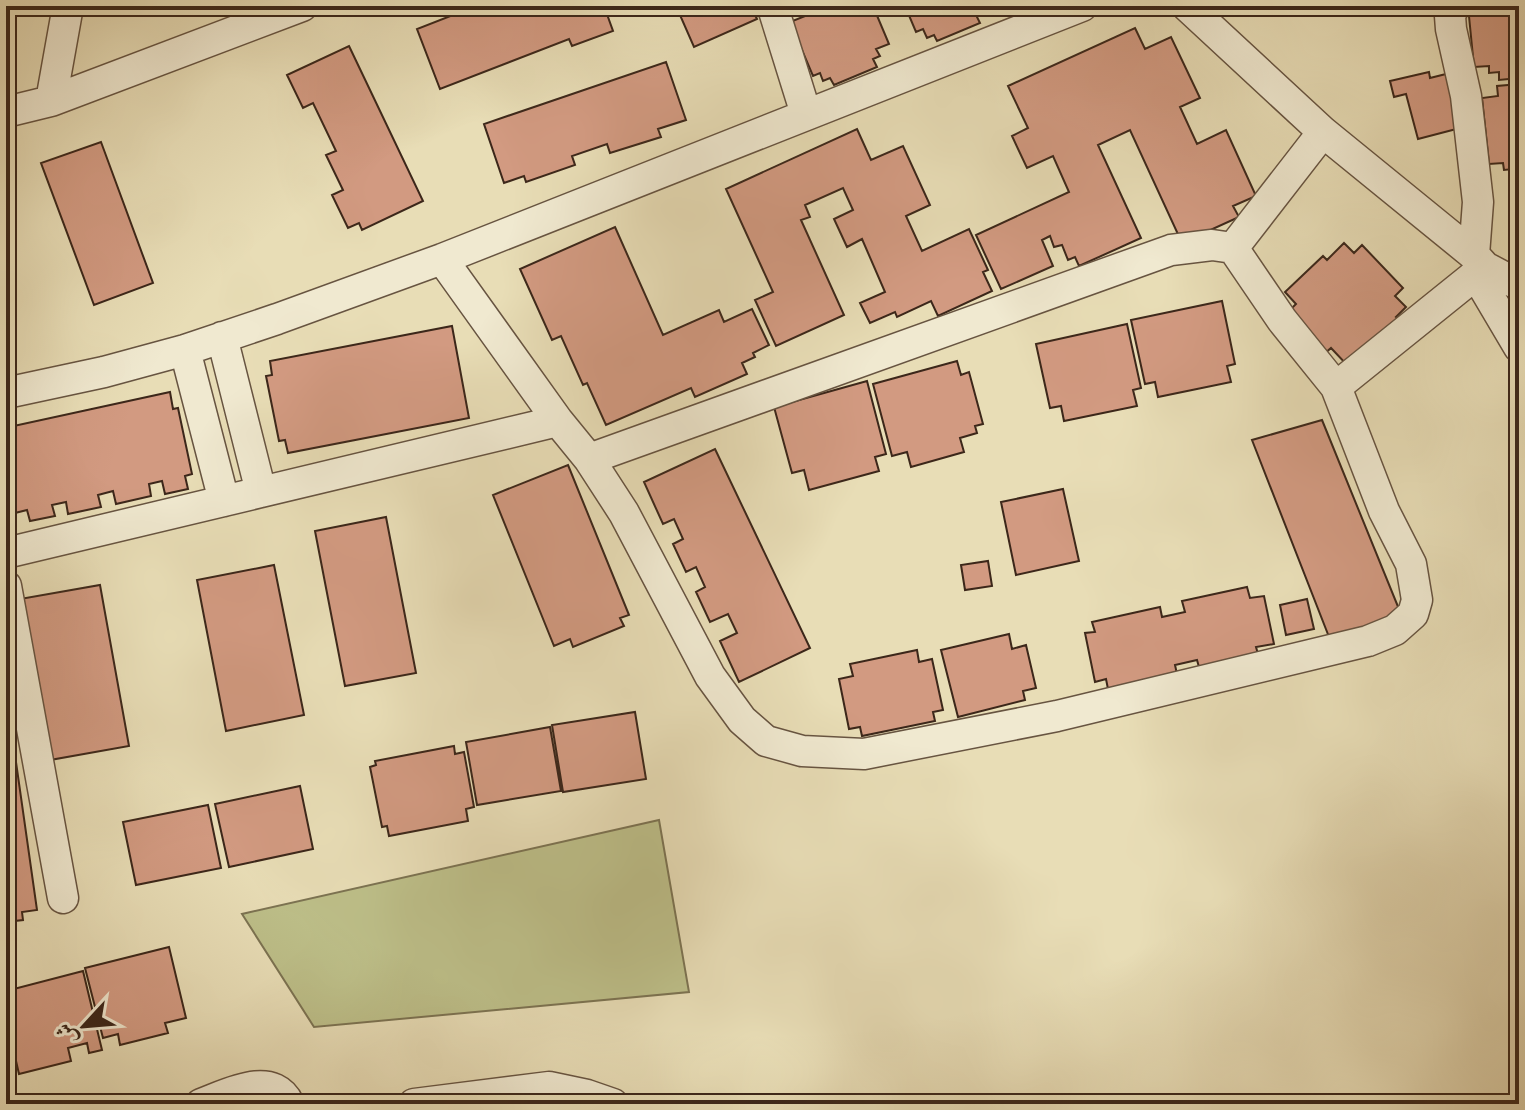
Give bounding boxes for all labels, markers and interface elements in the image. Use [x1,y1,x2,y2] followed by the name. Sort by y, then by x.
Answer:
[44,986,124,1066] north arrow
[47,1018,85,1052] text: ش

